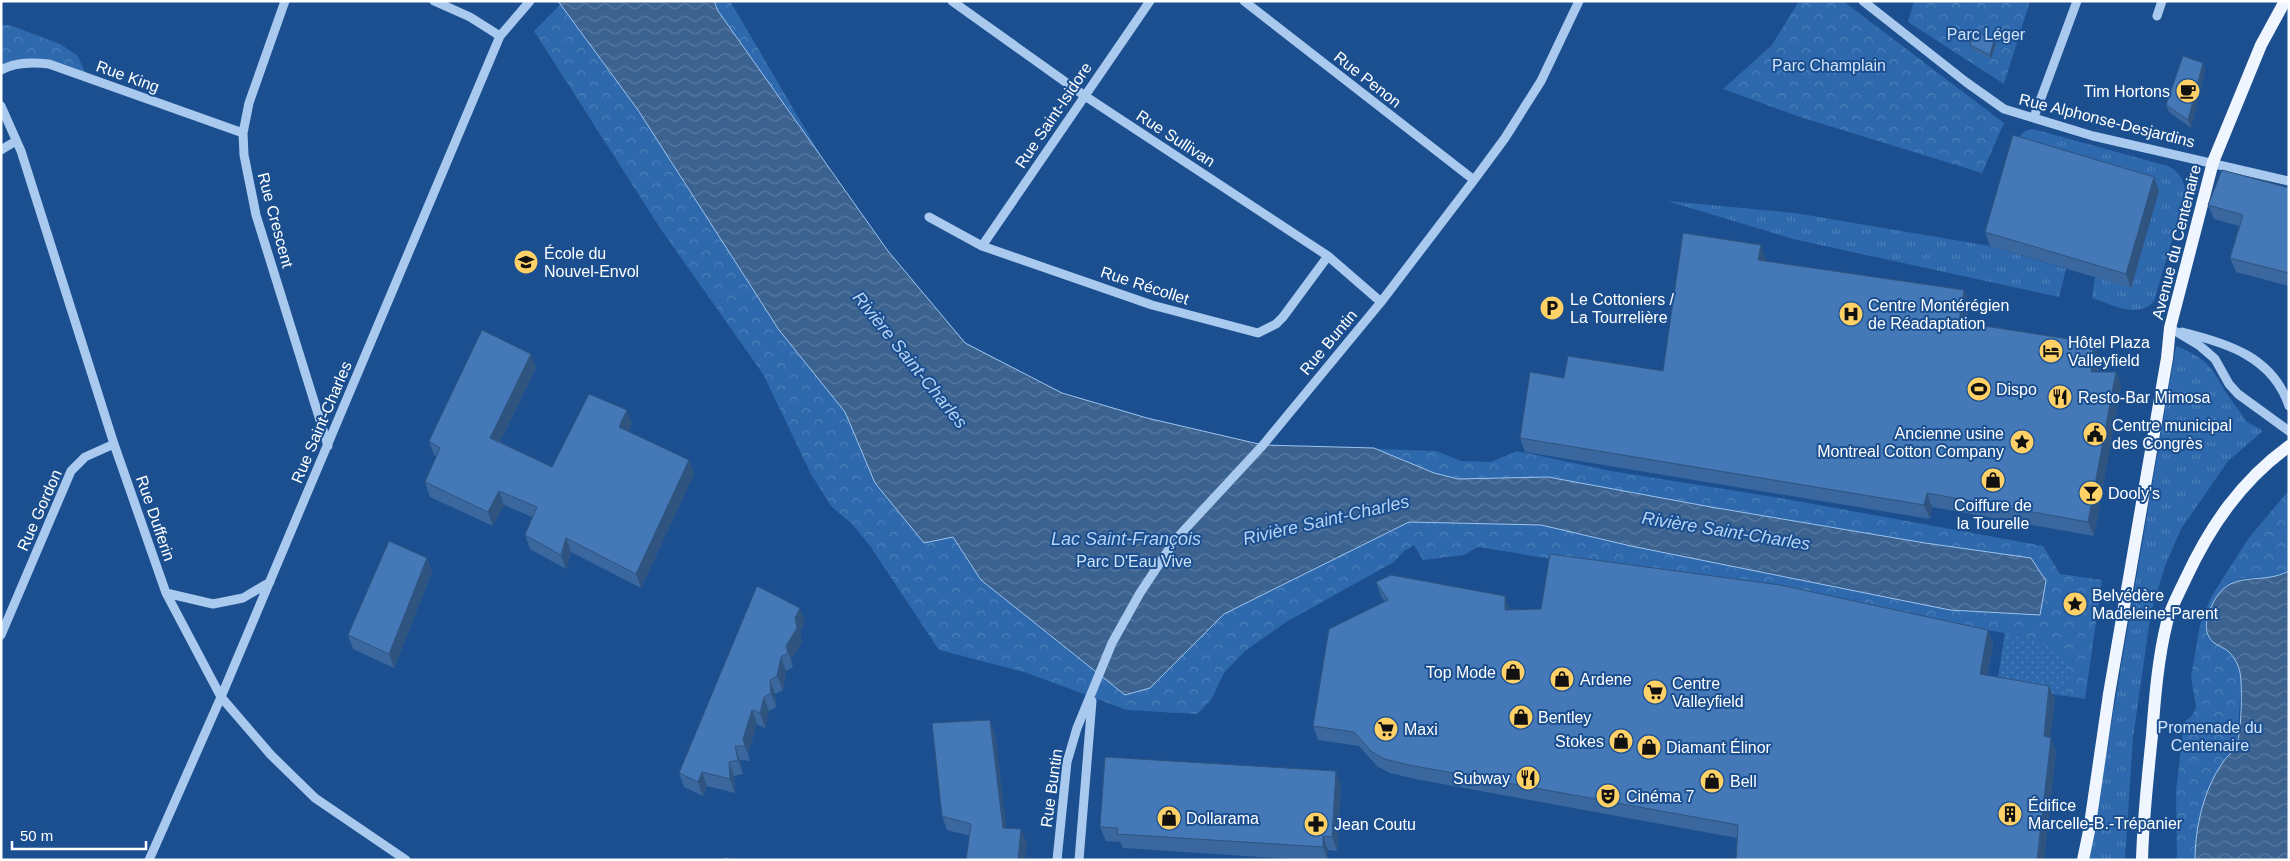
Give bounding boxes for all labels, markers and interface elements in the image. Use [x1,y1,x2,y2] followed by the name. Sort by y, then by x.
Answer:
[1947,26,2026,43] park label: Parc Léger
[1331,48,1404,111] street label: Rue Penon
[94,57,162,96] street label: Rue King
[1772,57,1886,74] park label: Parc Champlain
[1012,59,1095,171] street label: Rue Saint-Isidore
[2175,78,2201,104] cafe icon: Tim Hortons
[2083,83,2170,100] place label: Tim Hortons
[2017,90,2197,151] street label: Rue Alphonse-Desjardins
[1133,107,1218,170] street label: Rue Sullivan
[2149,163,2204,321] street label: Avenue du Centenaire
[255,171,297,270] street label: Rue Crescent
[544,244,639,280] place label: École du Nouvel-Envol
[513,249,539,275] school or university icon: École du Nouvel-Envol
[1099,263,1192,308] street label: Rue Récollet
[849,288,971,432] water label: Rivière Saint-Charles
[1570,291,1675,326] place label: Le Cottoniers / La Tourrelière
[1539,295,1565,321] parking icon: Le Cottoniers / La Tourrelière
[1868,297,2009,332] place label: Centre Montérégien de Réadaptation
[1838,301,1864,327] hospital icon: Centre Montérégien de Réadaptation
[1296,307,1360,378] street label: Rue Buntin
[2068,334,2150,369] place label: Hôtel Plaza Valleyfield
[2038,338,2064,364] hotel icon: Hôtel Plaza Valleyfield
[288,359,355,486] street label: Rue Saint-Charles
[1966,376,1992,402] sports icon: Dispo
[1996,381,2037,398] place label: Dispo
[2047,384,2073,410] restaurant icon: Resto-Bar Mimosa
[2078,389,2211,406] place label: Resto-Bar Mimosa
[2112,417,2232,452] place label: Centre municipal des Congrès
[2082,421,2108,447] public building icon: Centre municipal des Congrès
[1817,425,2004,460] place label: Ancienne usine Montreal Cotton Company
[2009,429,2035,455] place icon: Ancienne usine Montreal Cotton Company
[14,467,65,553] street label: Rue Gordon
[1980,467,2006,493] shop icon: Coiffure de la Tourelle
[133,473,178,563] street label: Rue Dufferin
[2078,480,2104,506] bar icon: Dooly's
[2108,485,2160,502] place label: Dooly's
[1241,491,1411,549] water label: Rivière Saint-Charles
[1954,497,2032,532] place label: Coiffure de la Tourelle
[1640,508,1812,554] water label: Rivière Saint-Charles
[1051,529,1201,549] water label: Lac Saint-François
[1076,553,1192,570] park label: Parc D'Eau Vive
[2092,587,2219,622] place label: Belvédère Madeleine-Parent
[2062,591,2088,617] place icon: Belvédère Madeleine-Parent
[1500,659,1526,685] shop icon: Top Mode
[1426,664,1496,681] place label: Top Mode
[1549,666,1575,692] shop icon: Ardene
[1580,671,1632,688] place label: Ardene
[1672,675,1744,710] place label: Centre Valleyfield
[1642,679,1668,705] supermarket icon: Centre Valleyfield
[1508,704,1534,730] shop icon: Bentley
[1538,709,1591,726] place label: Bentley
[1373,716,1399,742] supermarket icon: Maxi
[2158,719,2262,754] park label: Promenade du Centenaire
[1404,721,1438,738] place label: Maxi
[1608,728,1634,754] shop icon: Stokes
[1555,733,1604,750] place label: Stokes
[1636,734,1662,760] shop icon: Diamant Élinor
[1666,738,1772,756] place label: Diamant Élinor
[1038,748,1065,828] street label: Rue Buntin
[1515,765,1541,791] restaurant icon: Subway
[1699,768,1725,794] shop icon: Bell
[1453,770,1510,787] place label: Subway
[1730,773,1757,790] place label: Bell
[1595,783,1621,809] theatre icon: Cinéma 7
[1626,788,1695,805] place label: Cinéma 7
[2028,796,2183,832] place label: Édifice Marcelle-B.-Trépanier
[1997,801,2023,827] building icon: Édifice Marcelle-B.-Trépanier
[1156,805,1182,831] shop icon: Dollarama
[1186,810,1259,827] place label: Dollarama
[1303,811,1329,837] pharmacy icon: Jean Coutu
[1334,816,1416,833] place label: Jean Coutu
[12,818,146,850] scale bar
[20,827,53,844] text: 50 m

